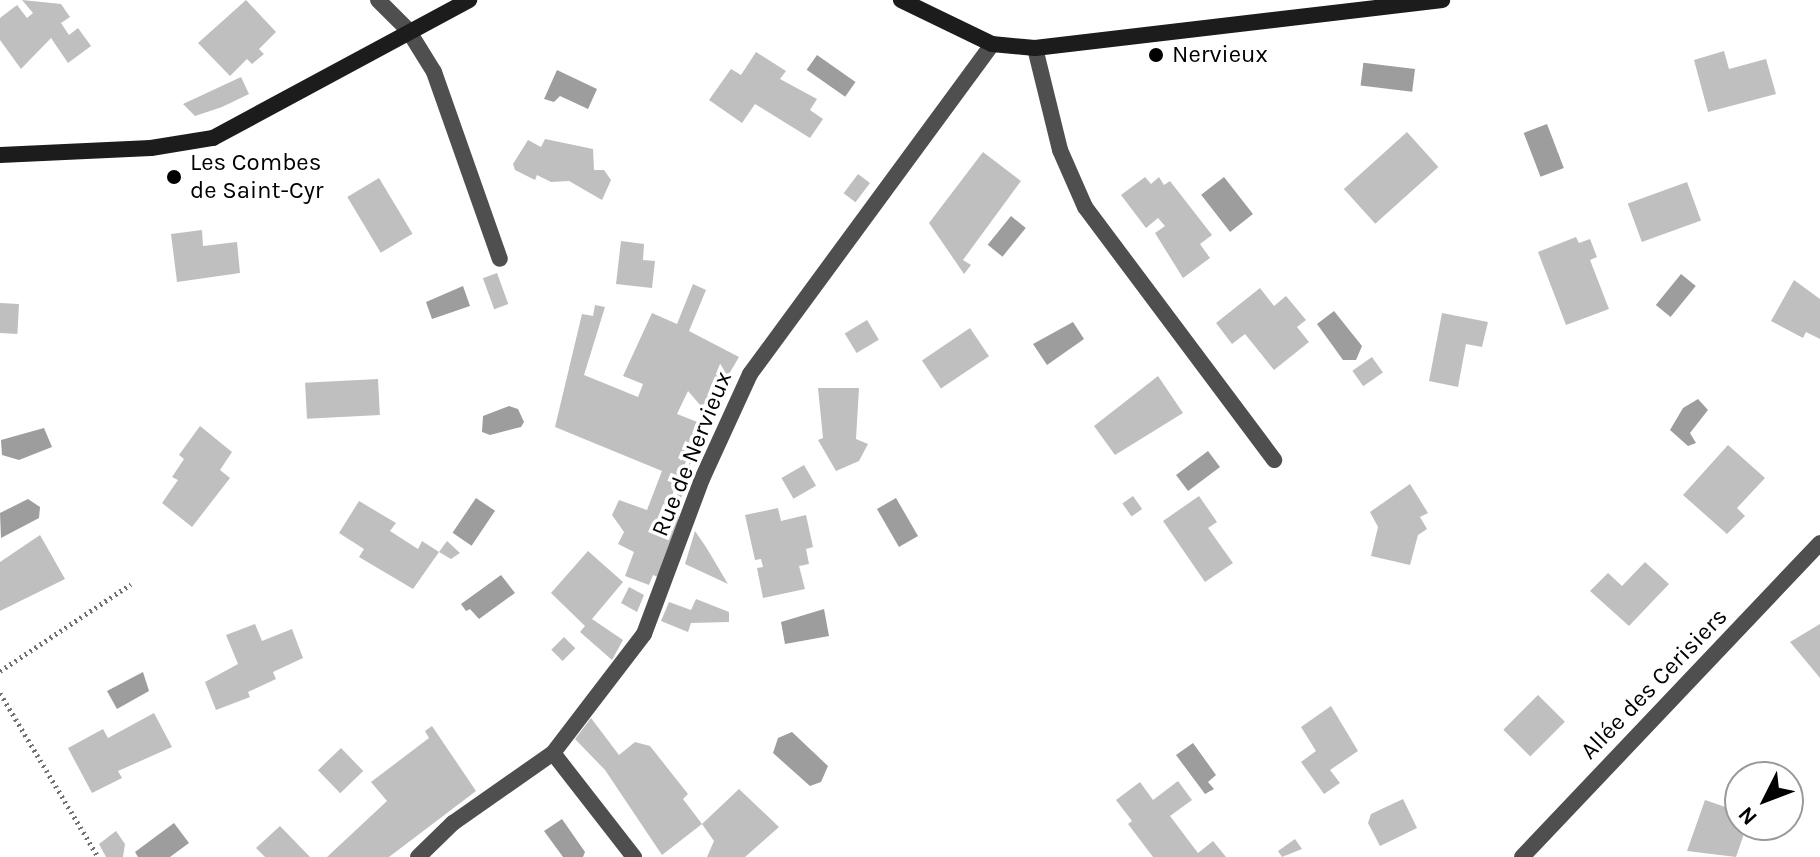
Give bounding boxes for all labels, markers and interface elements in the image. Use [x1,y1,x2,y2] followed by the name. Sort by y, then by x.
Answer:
[1172,41,1268,69] place label: Nervieux
[1147,46,1165,64] marker: Nervieux
[190,149,324,205] place label: Les Combes de Saint-Cyr
[165,168,183,186] marker: Les Combes de Saint-Cyr
[646,367,738,541] street label: Rue de Nervieux
[1575,603,1733,765] street label: Allée des Cerisiers
[1724,761,1804,841] north arrow
[1733,801,1763,830] text: N

